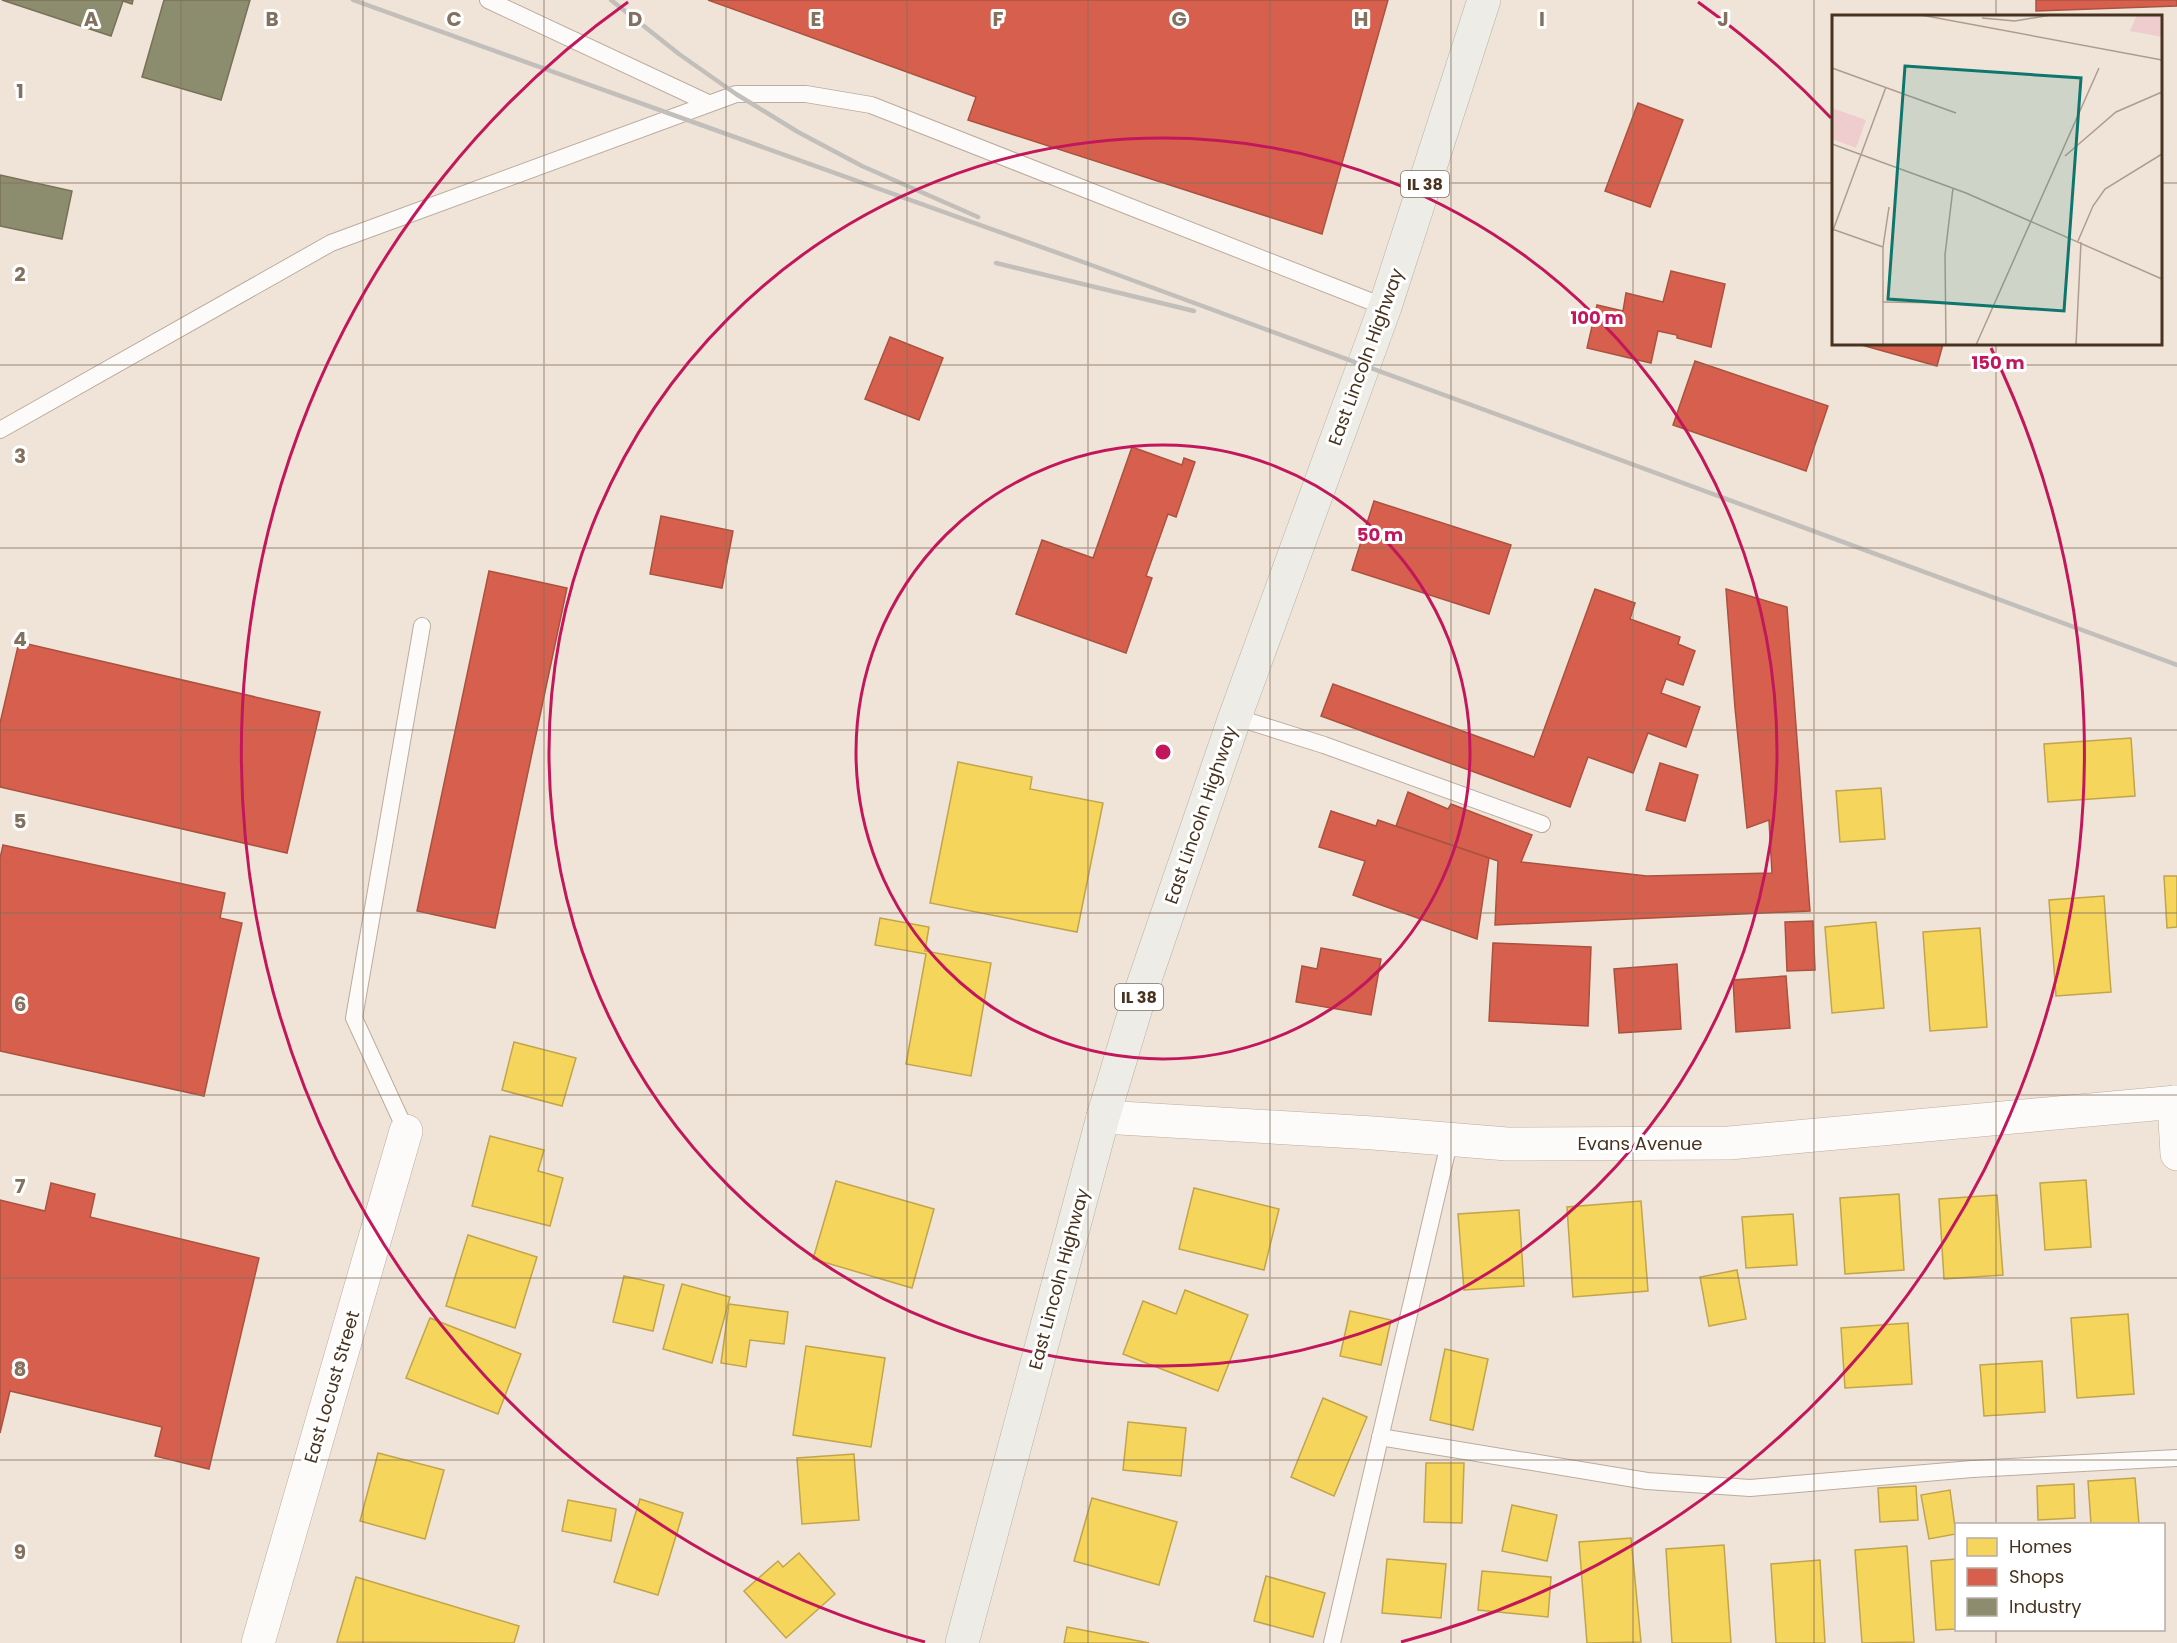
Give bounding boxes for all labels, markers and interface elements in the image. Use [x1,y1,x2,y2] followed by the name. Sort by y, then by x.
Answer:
[84,5,99,33] text: A
[265,5,279,33] text: B
[446,5,462,33] text: C
[628,5,642,33] text: D
[811,5,821,33] text: E
[993,5,1004,33] text: F
[1171,5,1187,33] text: G
[1354,5,1368,33] text: H
[1539,5,1545,33] text: I
[1717,5,1729,33] text: J
[1832,15,2162,345] inset map
[16,77,24,105] text: 1
[1401,171,1449,197] road number: IL 38
[14,260,26,288] text: 2
[1322,265,1409,449] street label: East Lincoln Highway
[1570,305,1624,330] text: 100 m
[1971,350,2025,375] text: 150 m
[14,442,26,470] text: 3
[1357,522,1403,547] text: 50 m
[13,625,27,653] text: 4
[1158,722,1243,907] street label: East Lincoln Highway
[1153,742,1173,762] centre of rings
[14,807,27,835] text: 5
[1115,984,1163,1010] road number: IL 38
[14,990,26,1018] text: 6
[1578,1131,1702,1156] street label: Evans Avenue
[15,1172,26,1200] text: 7
[1022,1185,1095,1372] street label: East Lincoln Highway
[298,1308,365,1466] street label: East Locust Street
[14,1355,26,1383] text: 8
[1955,1523,2165,1631] legend
[2009,1534,2072,1559] text: Homes
[14,1538,26,1566] text: 9
[2009,1564,2064,1589] text: Shops
[2009,1594,2081,1619] text: Industry

